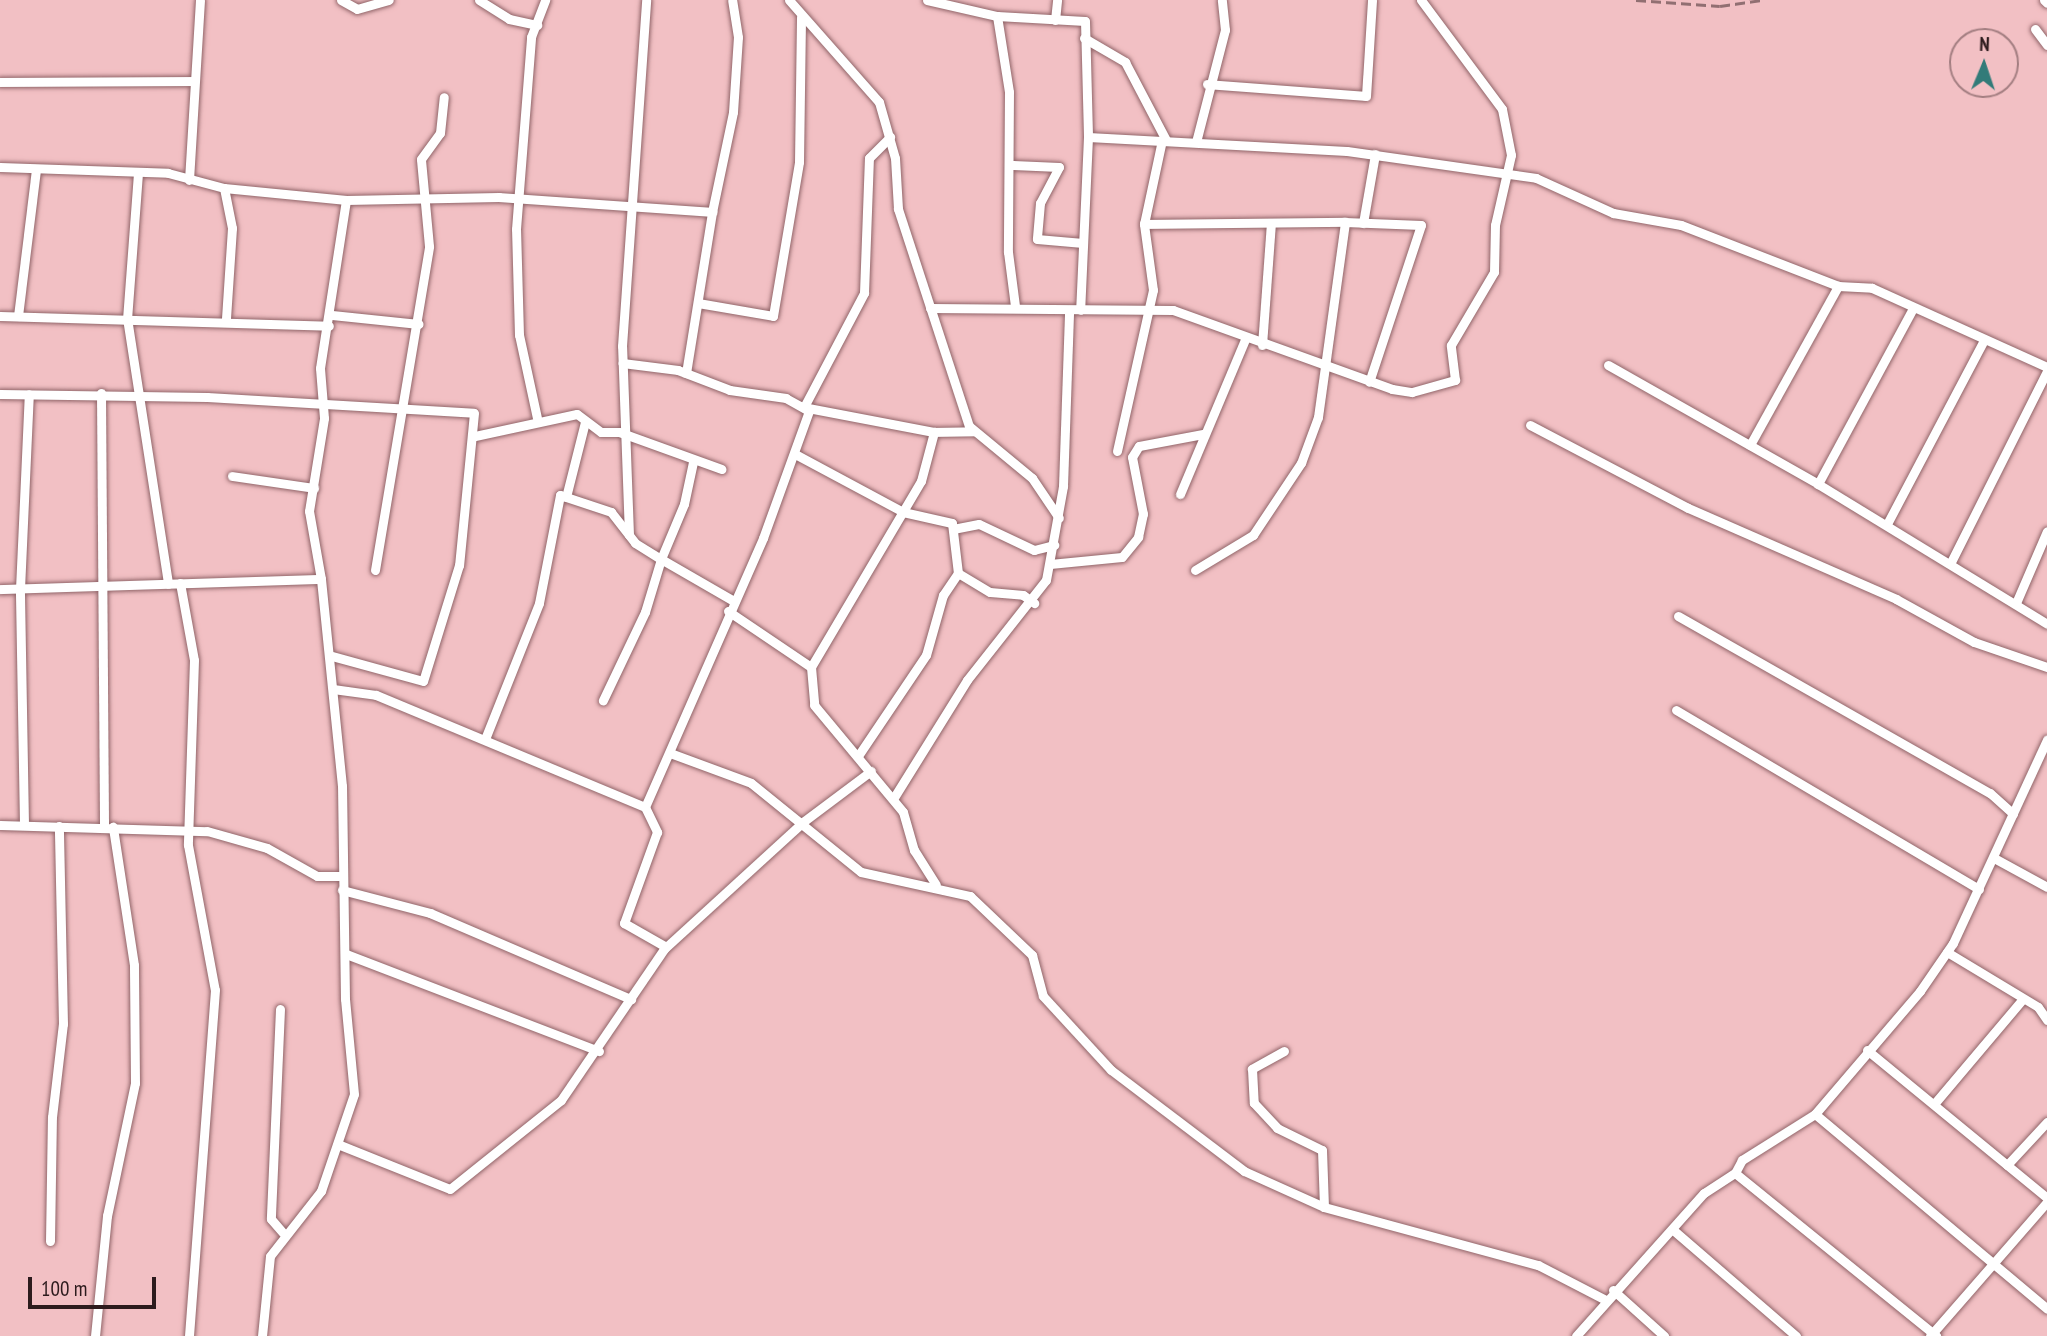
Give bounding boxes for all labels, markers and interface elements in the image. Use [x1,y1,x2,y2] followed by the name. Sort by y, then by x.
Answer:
[1949,28,2019,98] north arrow
[1979,32,1990,56] text: N
[32,1262,159,1306] scale bar
[41,1275,87,1302] text: 100 m

